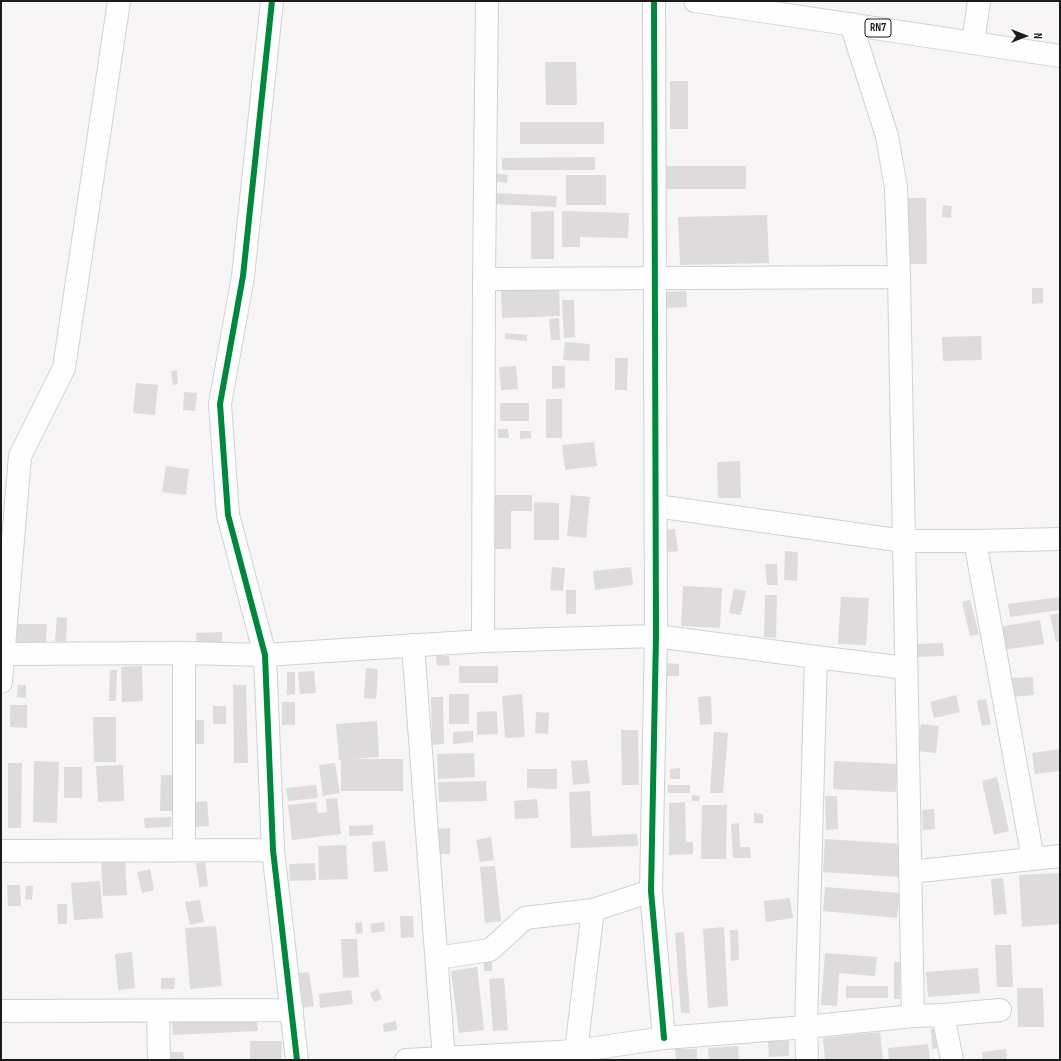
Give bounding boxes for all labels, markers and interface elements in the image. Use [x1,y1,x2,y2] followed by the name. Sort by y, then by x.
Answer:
[1005,16,1045,56] north arrow
[865,19,891,37] road number: RN7
[1031,33,1044,39] text: N

